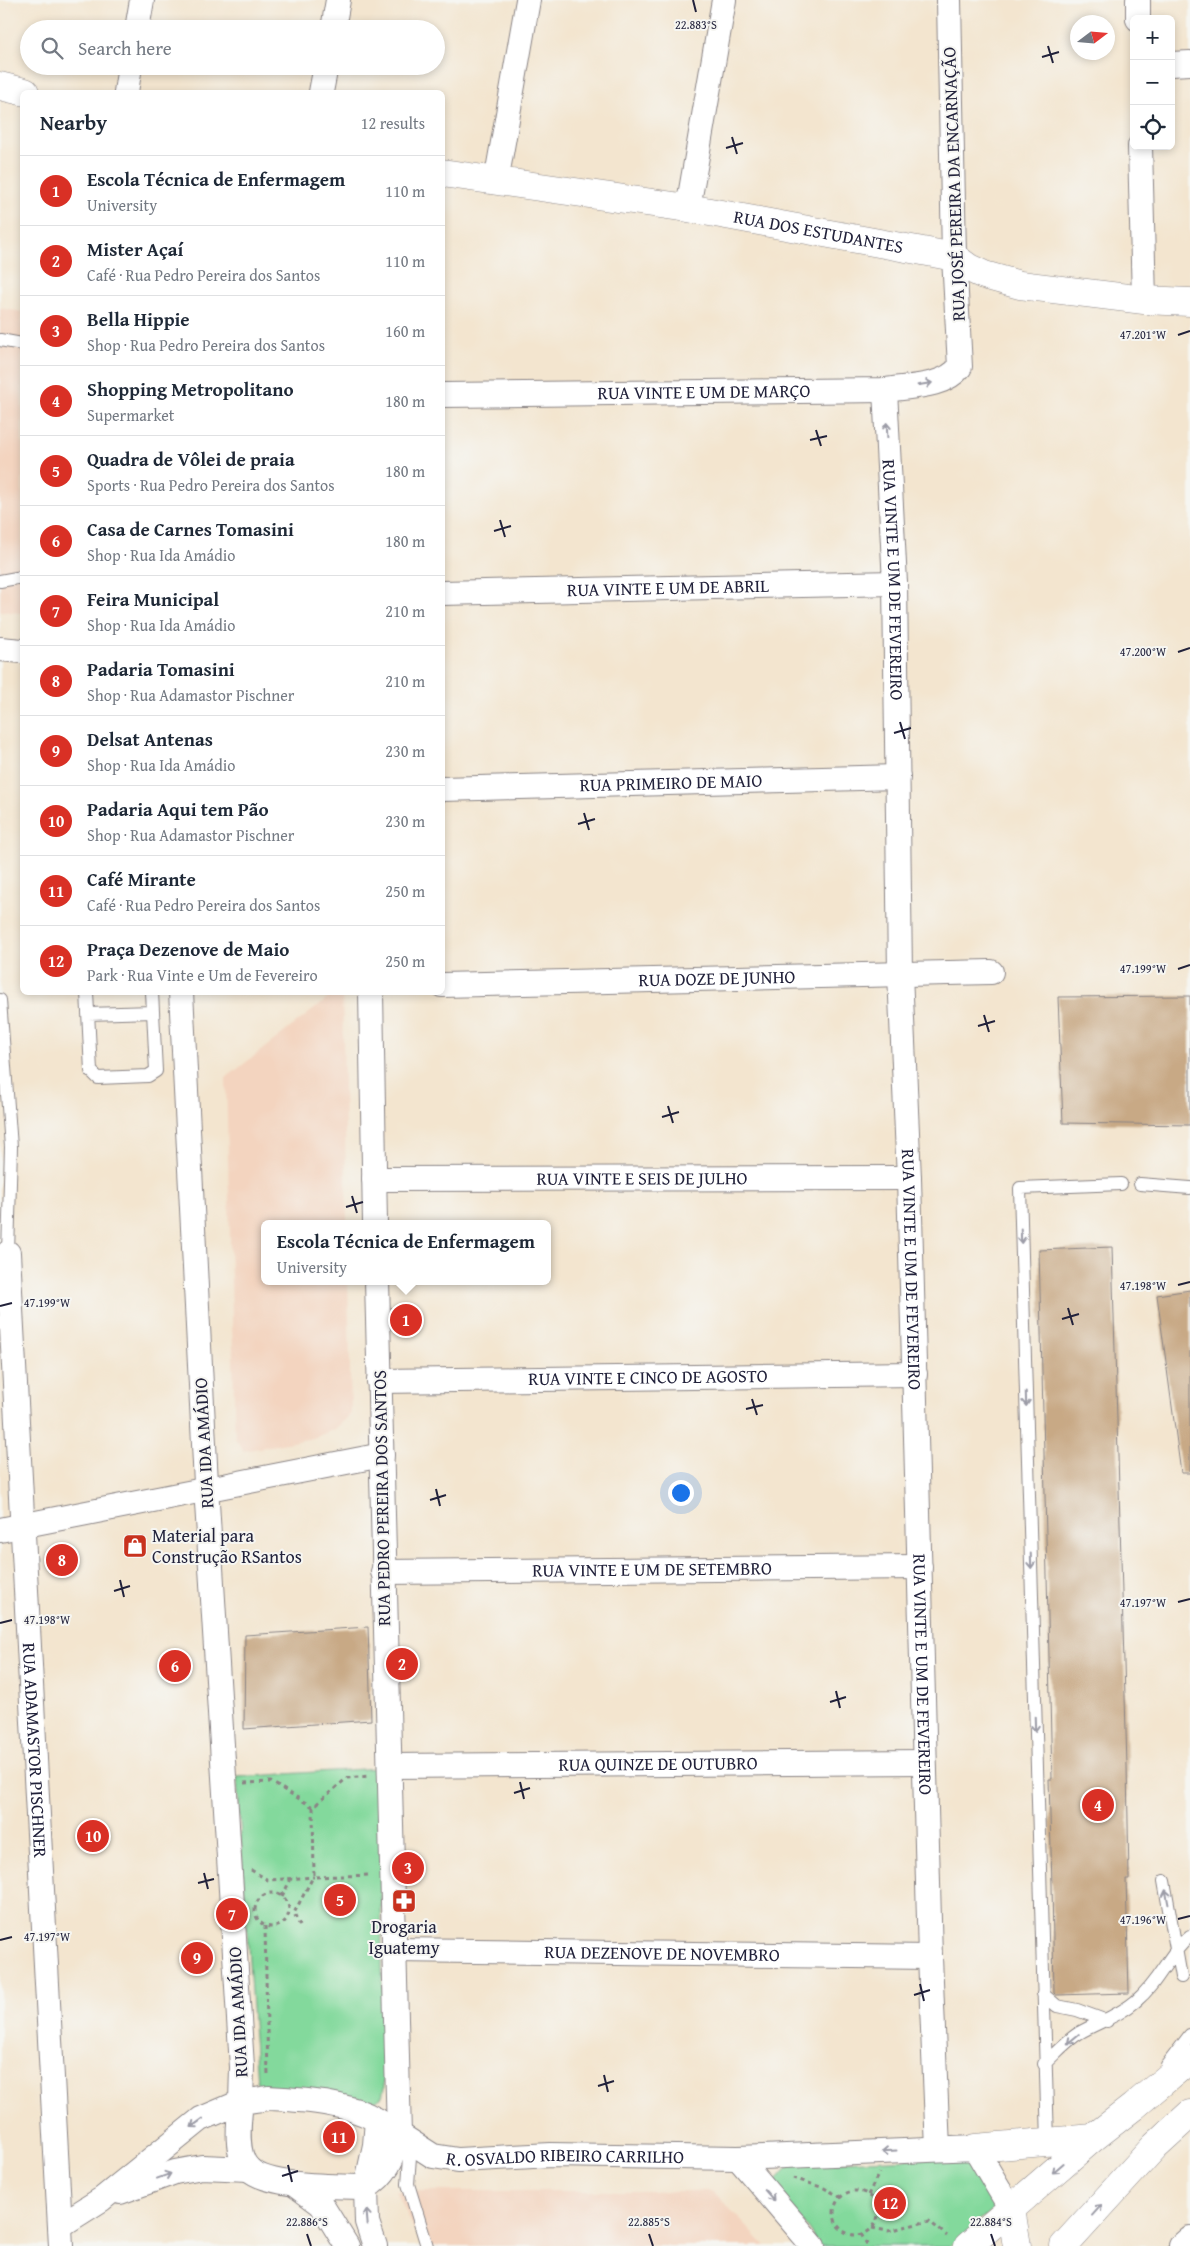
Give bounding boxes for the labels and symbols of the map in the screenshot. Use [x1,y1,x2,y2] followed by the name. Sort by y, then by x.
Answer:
[1070,15,1115,60] north arrow
[675,16,717,33] text: 22.883°S
[935,46,972,322] street label: RUA JOSÉ PEREIRA DA ENCARNAÇÃO
[731,203,906,260] street label: RUA DOS ESTUDANTES
[1120,326,1167,343] text: 47.201°W
[597,377,811,406] street label: RUA VINTE E UM DE MARÇO
[916,378,932,388] one-way arrow
[882,422,891,438] one-way arrow
[876,458,911,701] street label: RUA VINTE E UM DE FEVEREIRO
[567,572,769,603] street label: RUA VINTE E UM DE ABRIL
[1120,643,1167,660] text: 47.200°W
[579,767,763,798] street label: RUA PRIMEIRO DE MAIO
[1120,960,1167,977] text: 47.199°W
[638,963,796,993] street label: RUA DOZE DE JUNHO
[895,1148,929,1391] street label: RUA VINTE E UM DE FEVEREIRO
[536,1164,748,1192] street label: RUA VINTE E SEIS DE JULHO
[1016,1228,1026,1244] one-way arrow
[1120,1277,1167,1294] text: 47.198°W
[24,1294,71,1311] text: 47.199°W
[390,1301,422,1339] pin: 1
[528,1362,768,1392] street label: RUA VINTE E CINCO DE AGOSTO
[366,1370,397,1626] street label: RUA PEDRO PEREIRA DOS SANTOS
[187,1377,220,1509] street label: RUA IDA AMÁDIO
[1021,1390,1031,1406] one-way arrow
[668,1480,694,1506] your location
[152,1522,302,1570] place label: Material para Construção RSantos
[122,1533,148,1559] shop icon: Material para Construção RSantos
[46,1541,78,1579] pin: 8
[906,1553,940,1795] street label: RUA VINTE E UM DE FEVEREIRO
[1026,1553,1035,1569] one-way arrow
[532,1554,772,1584] street label: RUA VINTE E UM DE SETEMBRO
[1120,1594,1167,1611] text: 47.197°W
[24,1611,71,1628] text: 47.198°W
[16,1642,54,1859] street label: RUA ADAMASTOR PISCHNER
[386,1645,418,1683] pin: 2
[159,1647,191,1685] pin: 6
[1031,1715,1040,1731] one-way arrow
[558,1749,758,1778] street label: RUA QUINZE DE OUTUBRO
[1082,1786,1114,1824] pin: 4
[77,1817,109,1855] pin: 10
[392,1849,424,1887] pin: 3
[324,1881,356,1919] pin: 5
[391,1888,417,1914] pharmacy icon: Drogaria Iguatemy
[1161,1889,1171,1905] one-way arrow
[216,1895,248,1933] pin: 7
[1120,1911,1167,1928] text: 47.196°W
[368,1913,440,1961] place label: Drogaria Iguatemy
[24,1928,71,1945] text: 47.197°W
[544,1938,780,1968] street label: RUA DEZENOVE DE NOVEMBRO
[181,1939,213,1977] pin: 9
[221,1946,254,2078] street label: RUA IDA AMÁDIO
[1067,2033,1080,2044] one-way arrow
[191,2117,204,2128] one-way arrow
[323,2118,355,2156] pin: 11
[444,2141,684,2173] street label: R. OSVALDO RIBEIRO CARRILHO
[882,2147,898,2156] one-way arrow
[1052,2163,1065,2174] one-way arrow
[156,2171,171,2180] one-way arrow
[874,2184,906,2222] pin: 12
[764,2188,775,2201] one-way arrow
[1091,2203,1103,2216] one-way arrow
[362,2209,372,2225] one-way arrow
[286,2213,328,2230] text: 22.886°S
[628,2213,670,2230] text: 22.885°S
[970,2213,1012,2230] text: 22.884°S

